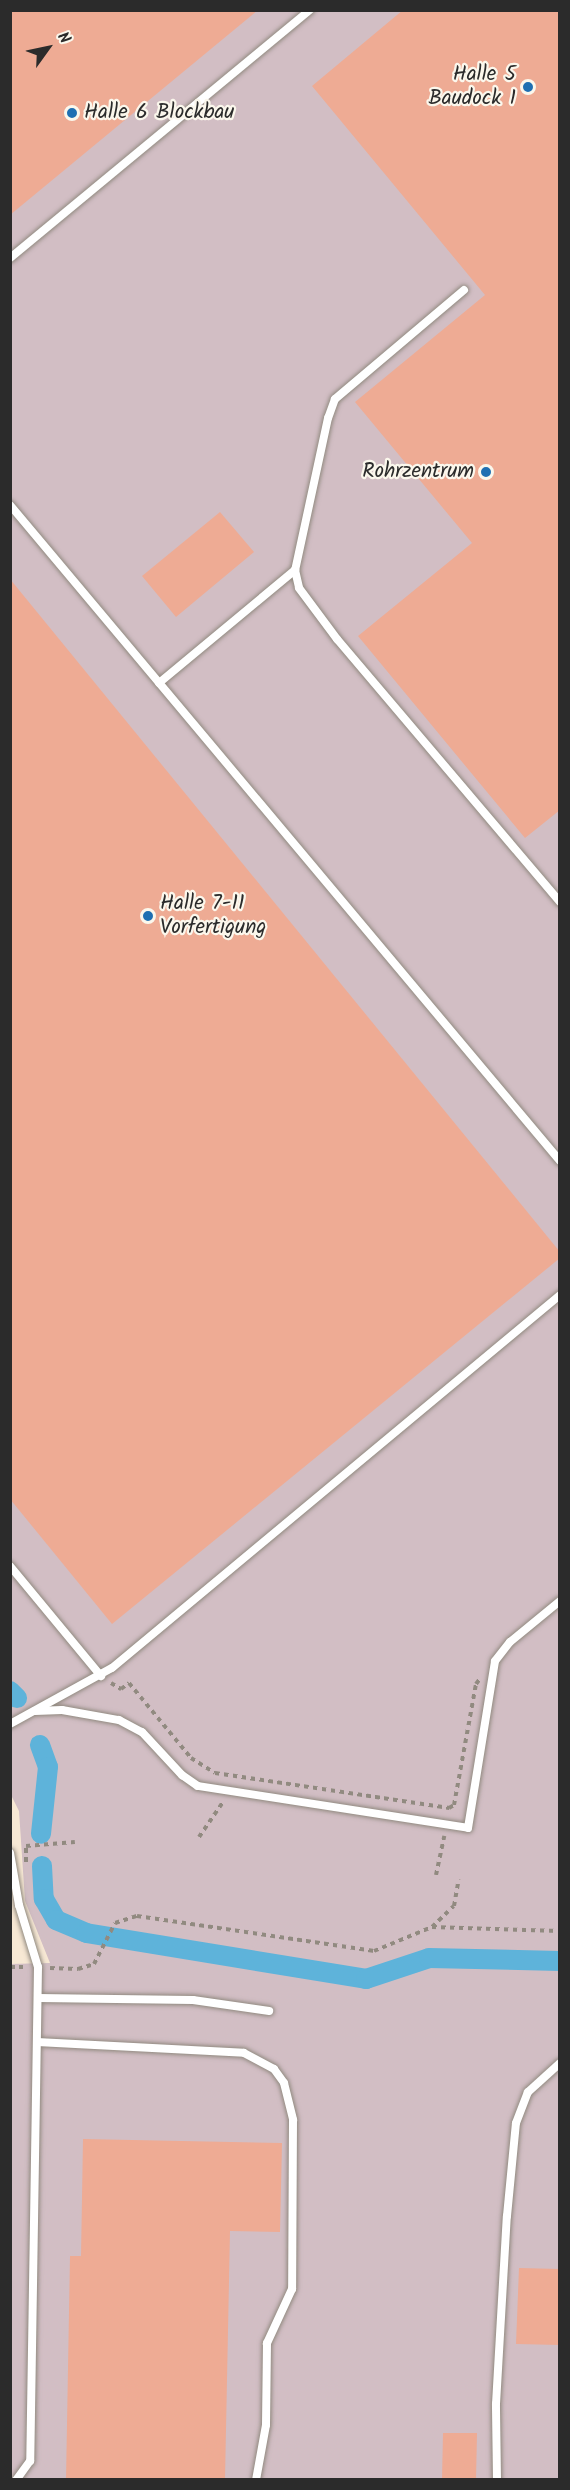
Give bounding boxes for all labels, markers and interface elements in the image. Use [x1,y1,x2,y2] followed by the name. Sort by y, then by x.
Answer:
[18,18,78,78] north arrow
[50,27,77,49] text: N
[428,62,516,112] place label: Halle 5 Baudock 1
[521,80,535,94] marker: Halle 5 Baudock 1
[84,100,234,126] place label: Halle 6 Blockbau
[65,106,79,120] marker: Halle 6 Blockbau
[362,459,474,485] place label: Rohrzentrum
[479,465,493,479] marker: Rohrzentrum
[160,891,266,941] place label: Halle 7-11 Vorfertigung
[141,909,155,923] marker: Halle 7-11 Vorfertigung

